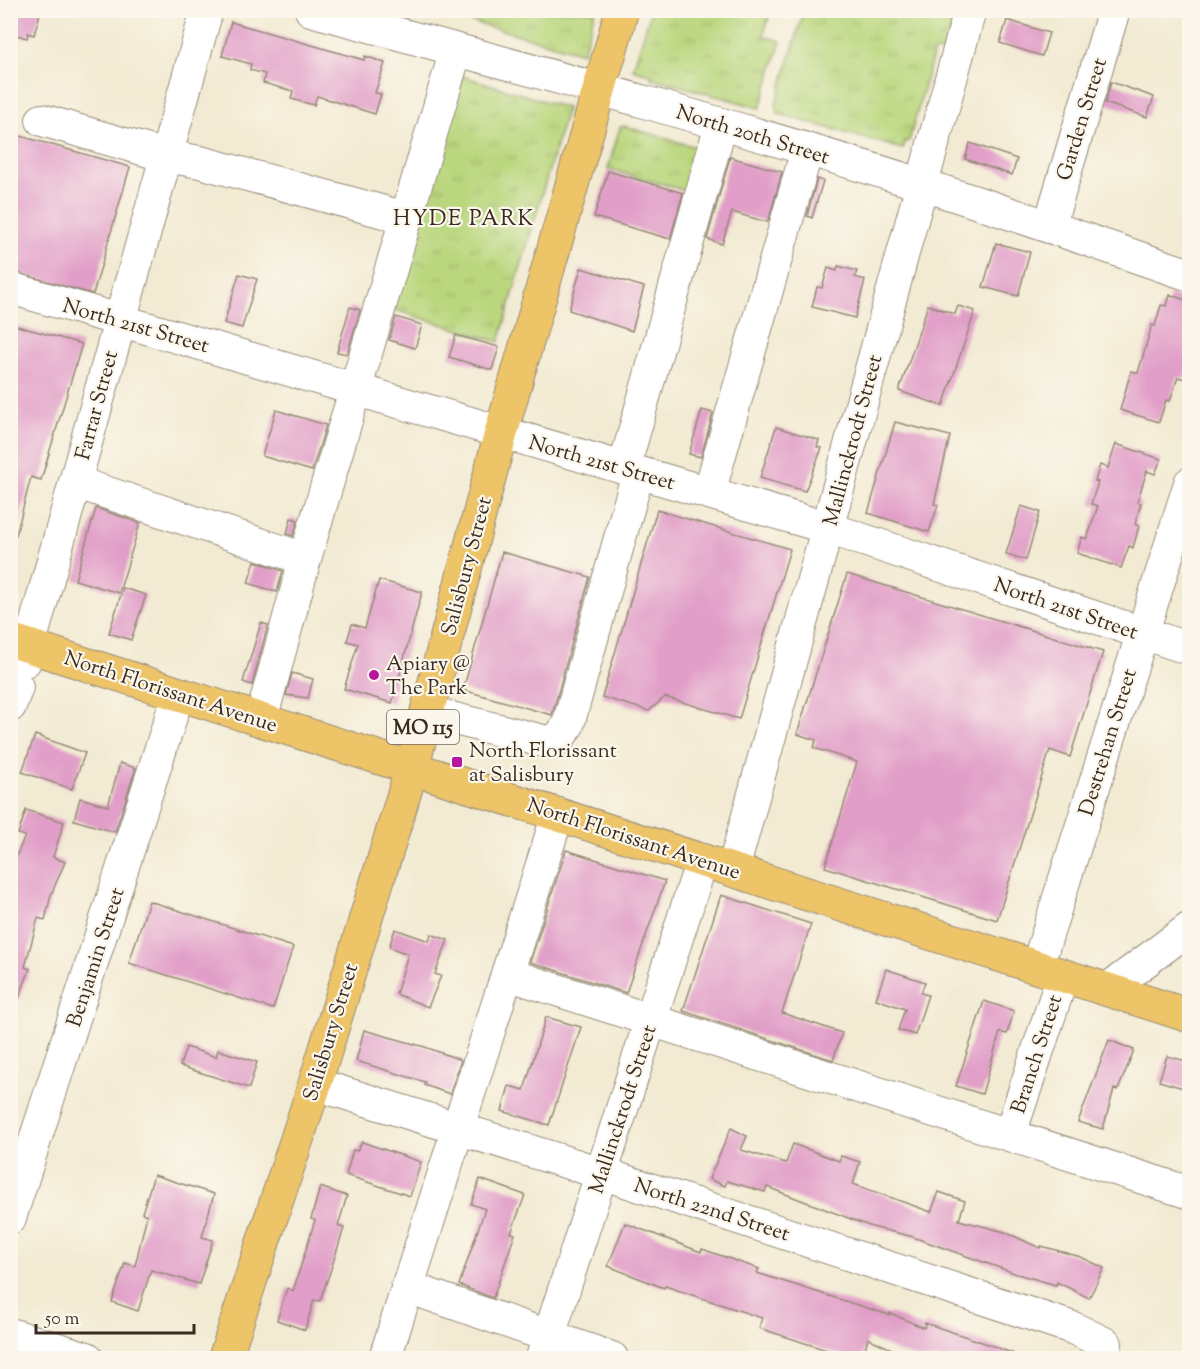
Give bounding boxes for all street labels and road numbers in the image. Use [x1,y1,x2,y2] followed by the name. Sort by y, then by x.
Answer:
[1050,54,1116,185] street label: Garden Street
[672,98,833,173] street label: North 20th Street
[59,292,212,362] street label: North 21st Street
[69,347,127,464] street label: Farrar Street
[817,352,891,529] street label: Mallinckrodt Street
[525,429,678,499] street label: North 21st Street
[435,494,501,639] street label: Salisbury Street
[989,571,1142,649] street label: North 21st Street
[60,644,281,742] street label: North Florissant Avenue
[1072,665,1146,820] street label: Destrehan Street
[387,710,459,744] road number: MO 115
[523,791,744,889] street label: North Florissant Avenue
[60,884,134,1031] street label: Benjamin Street
[297,960,367,1105] street label: Salisbury Street
[1005,991,1071,1118] street label: Branch Street
[582,1021,665,1198] street label: Mallinckrodt Street
[630,1172,793,1250] street label: North 22nd Street

